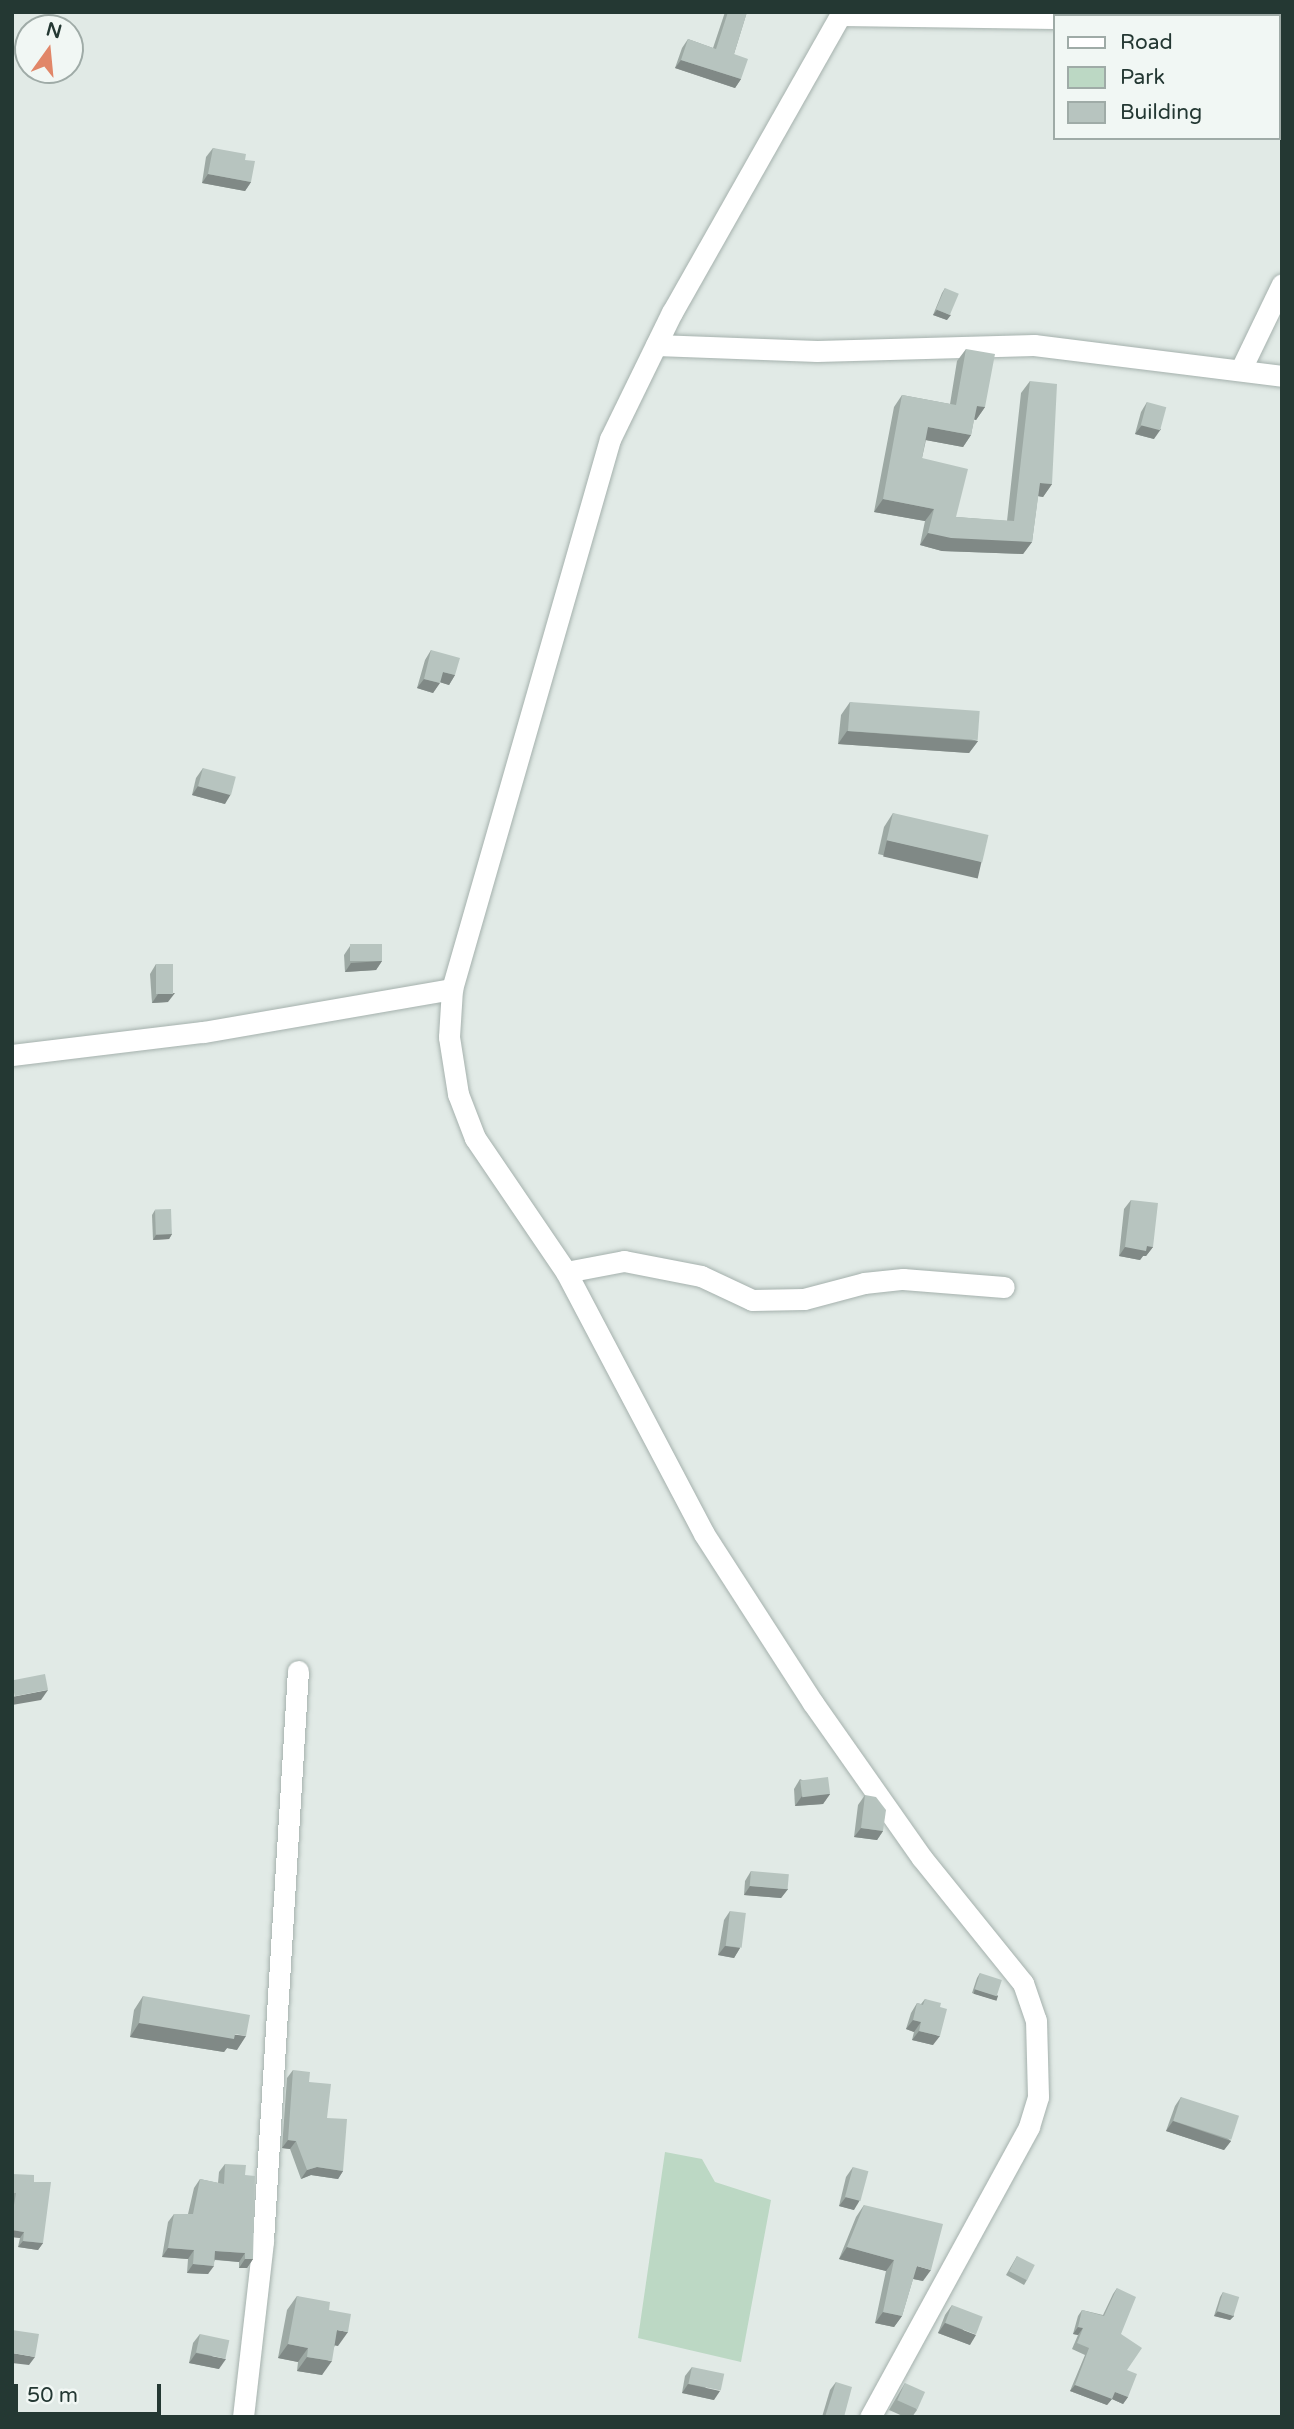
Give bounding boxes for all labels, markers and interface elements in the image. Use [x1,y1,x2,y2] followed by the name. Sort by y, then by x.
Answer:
[14,14,84,84] north arrow
[1052,14,1280,140] legend
[44,18,64,43] text: N
[1120,30,1173,55] text: Road
[1120,65,1165,90] text: Park
[1120,100,1202,125] text: Building
[18,2370,164,2414] scale bar
[27,2383,78,2408] text: 50 m

